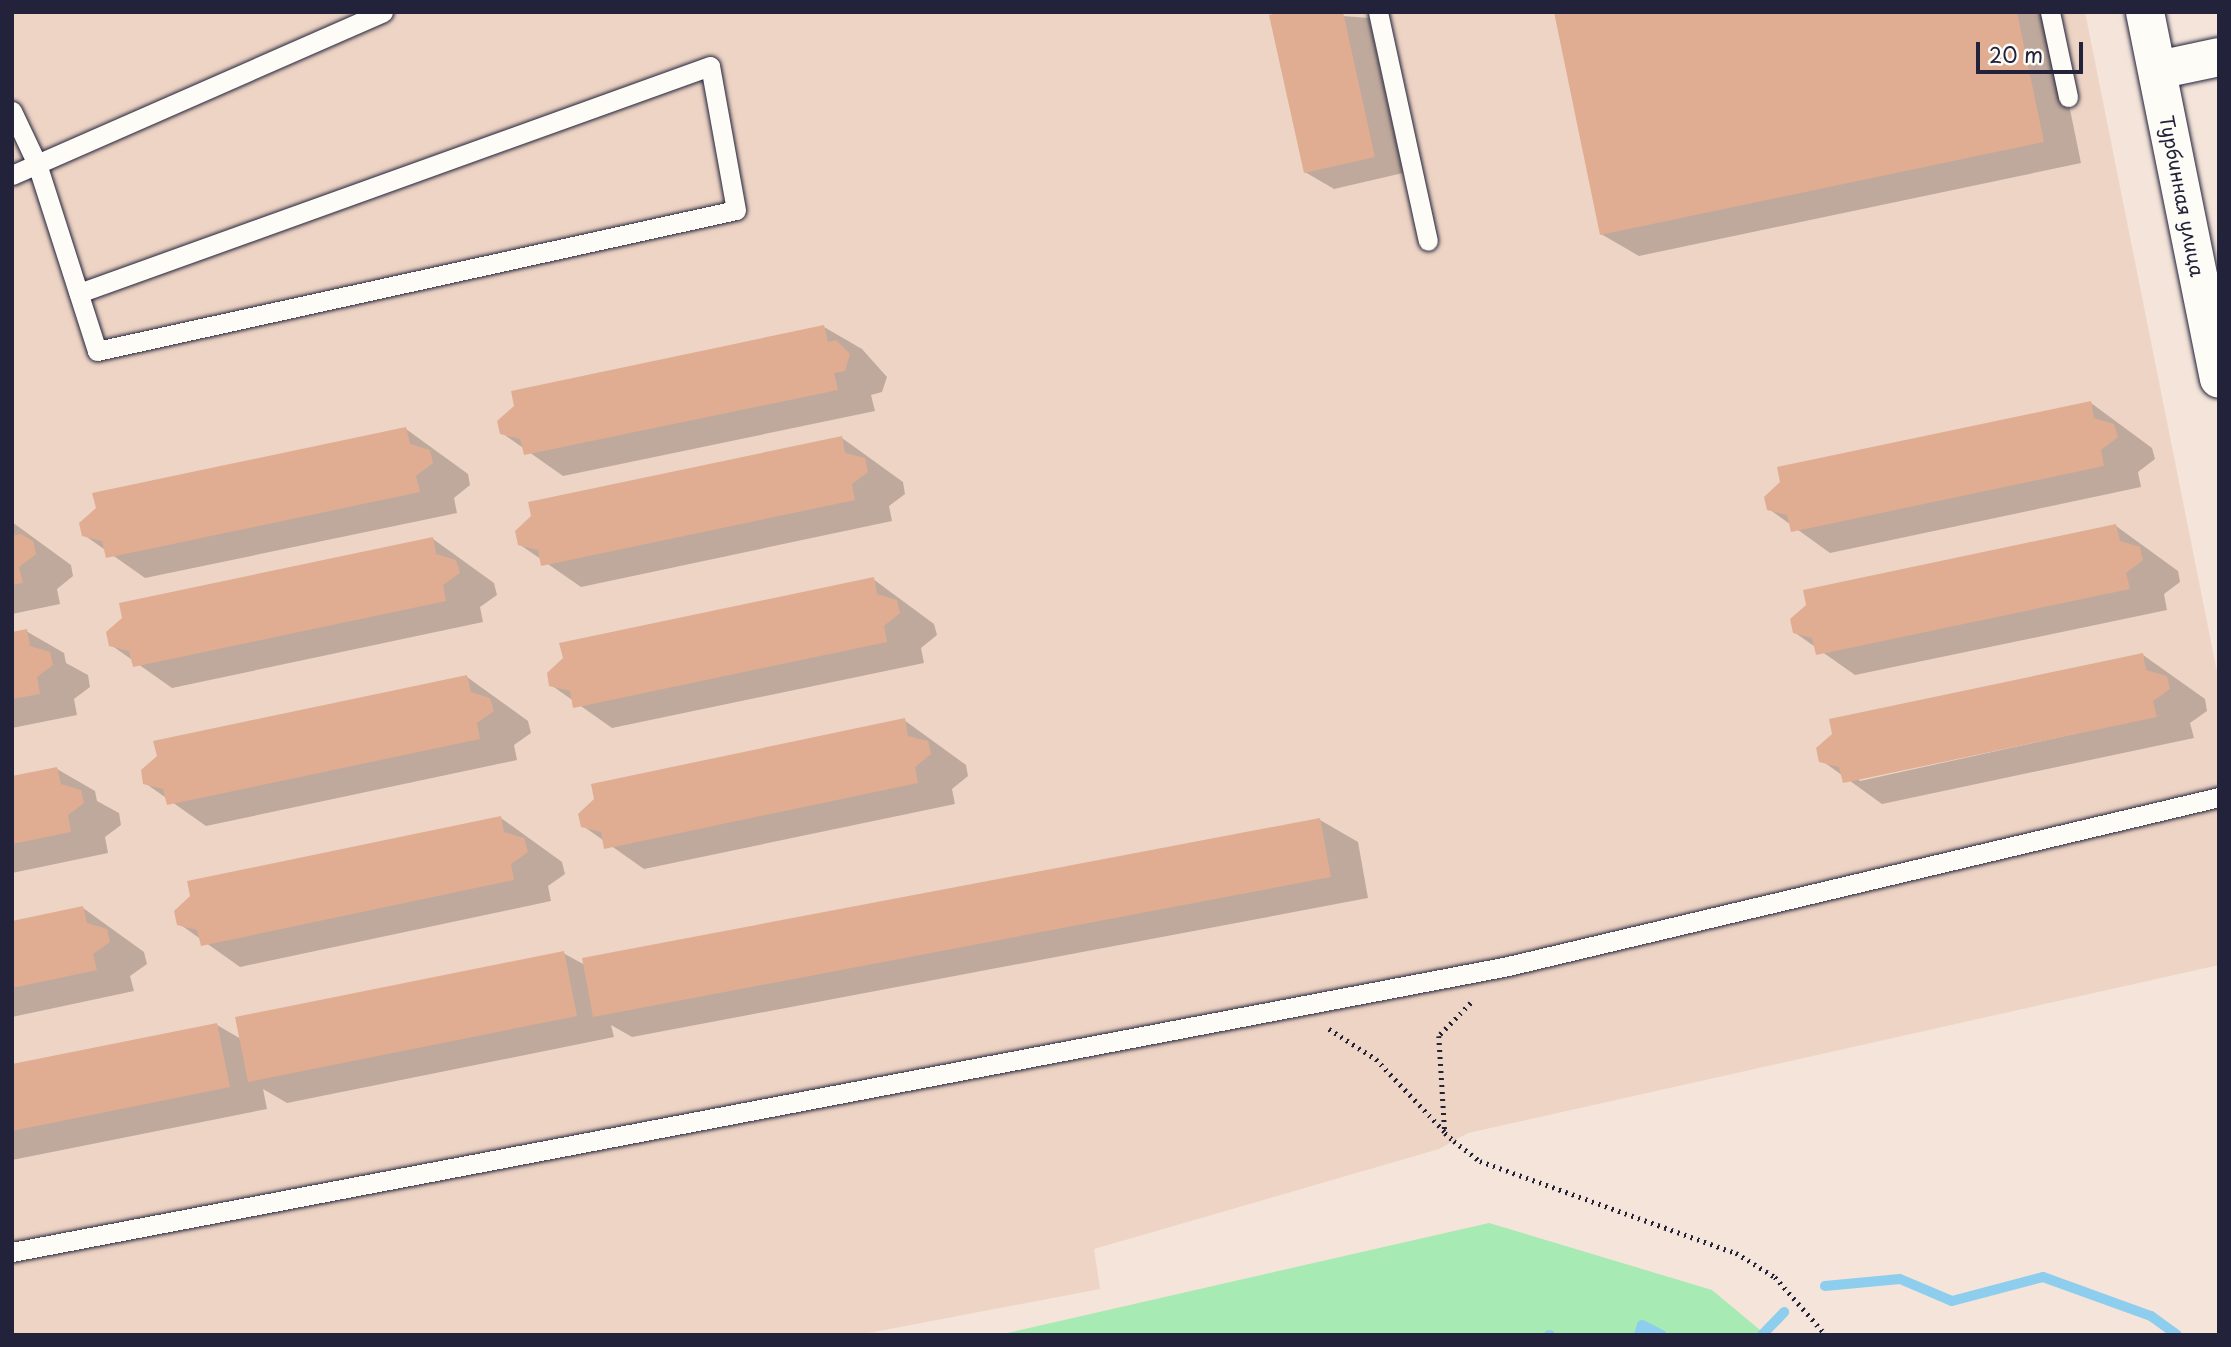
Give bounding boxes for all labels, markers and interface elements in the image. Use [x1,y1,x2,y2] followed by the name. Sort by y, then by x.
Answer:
[1979,28,2086,72] scale bar
[1989,38,2043,70] text: 20 m
[2155,113,2209,279] street label: Турбинная улица

